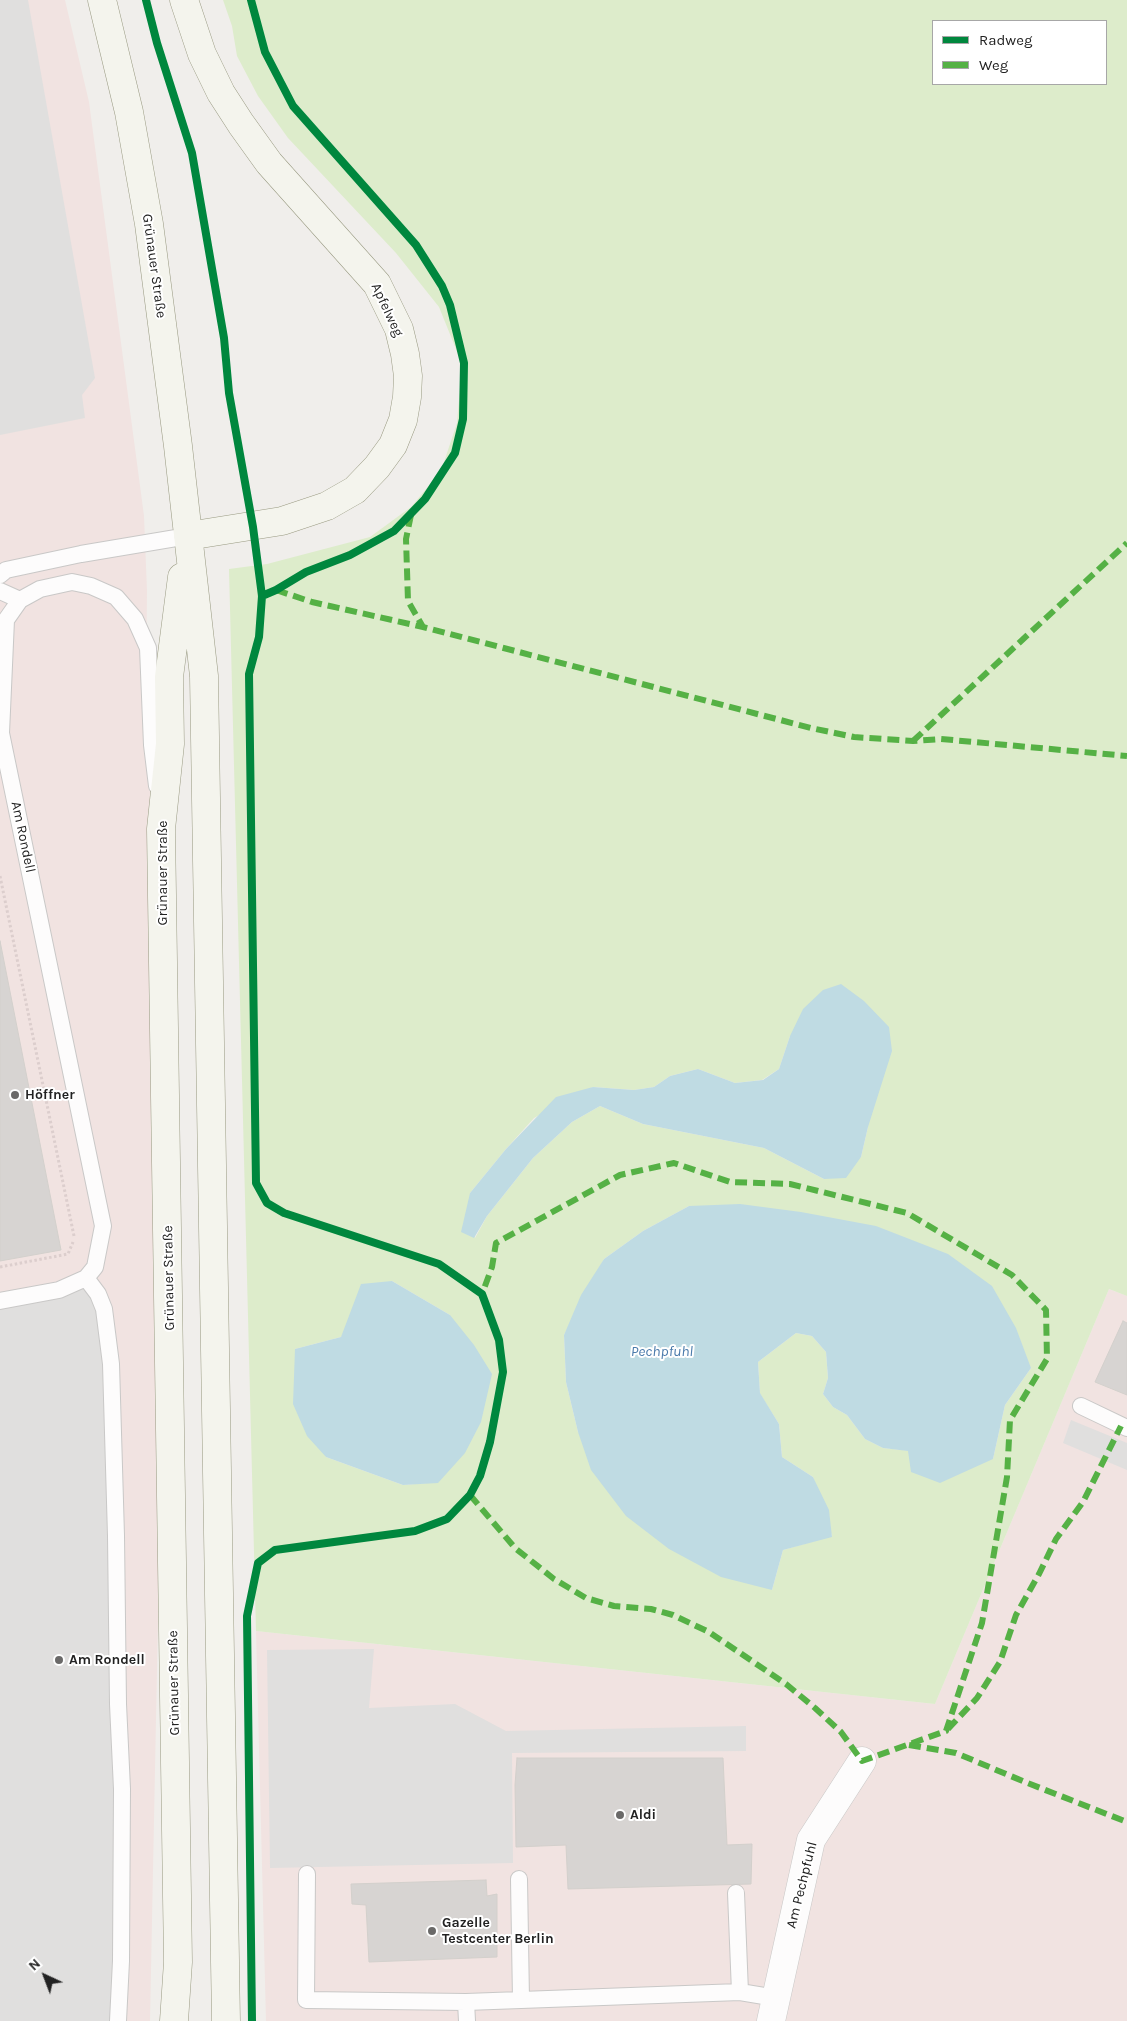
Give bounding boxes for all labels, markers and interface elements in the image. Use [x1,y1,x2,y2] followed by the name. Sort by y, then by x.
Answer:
[932,20,1107,85] legend
[979,31,1032,49] text: Radweg
[979,56,1008,74] text: Weg
[138,213,170,319] street label: Grünauer Straße
[367,280,407,340] street label: Apfelweg
[7,800,39,874] street label: Am Rondell
[155,820,171,926] street label: Grünauer Straße
[25,1087,75,1103] place label: Höffner
[9,1089,21,1101] marker: Höffner
[160,1225,178,1331] street label: Grünauer Straße
[631,1343,693,1361] water label: Pechpfuhl
[165,1630,183,1736] street label: Grünauer Straße
[69,1652,145,1668] place label: Am Rondell
[53,1654,65,1666] marker: Am Rondell
[630,1807,656,1823] place label: Aldi
[614,1809,626,1821] marker: Aldi
[783,1840,821,1930] street label: Am Pechpfuhl
[442,1915,554,1948] place label: Gazelle Testcenter Berlin
[426,1925,438,1937] marker: Gazelle Testcenter Berlin
[20,1951,70,2001] north arrow
[25,1955,44,1974] text: N

